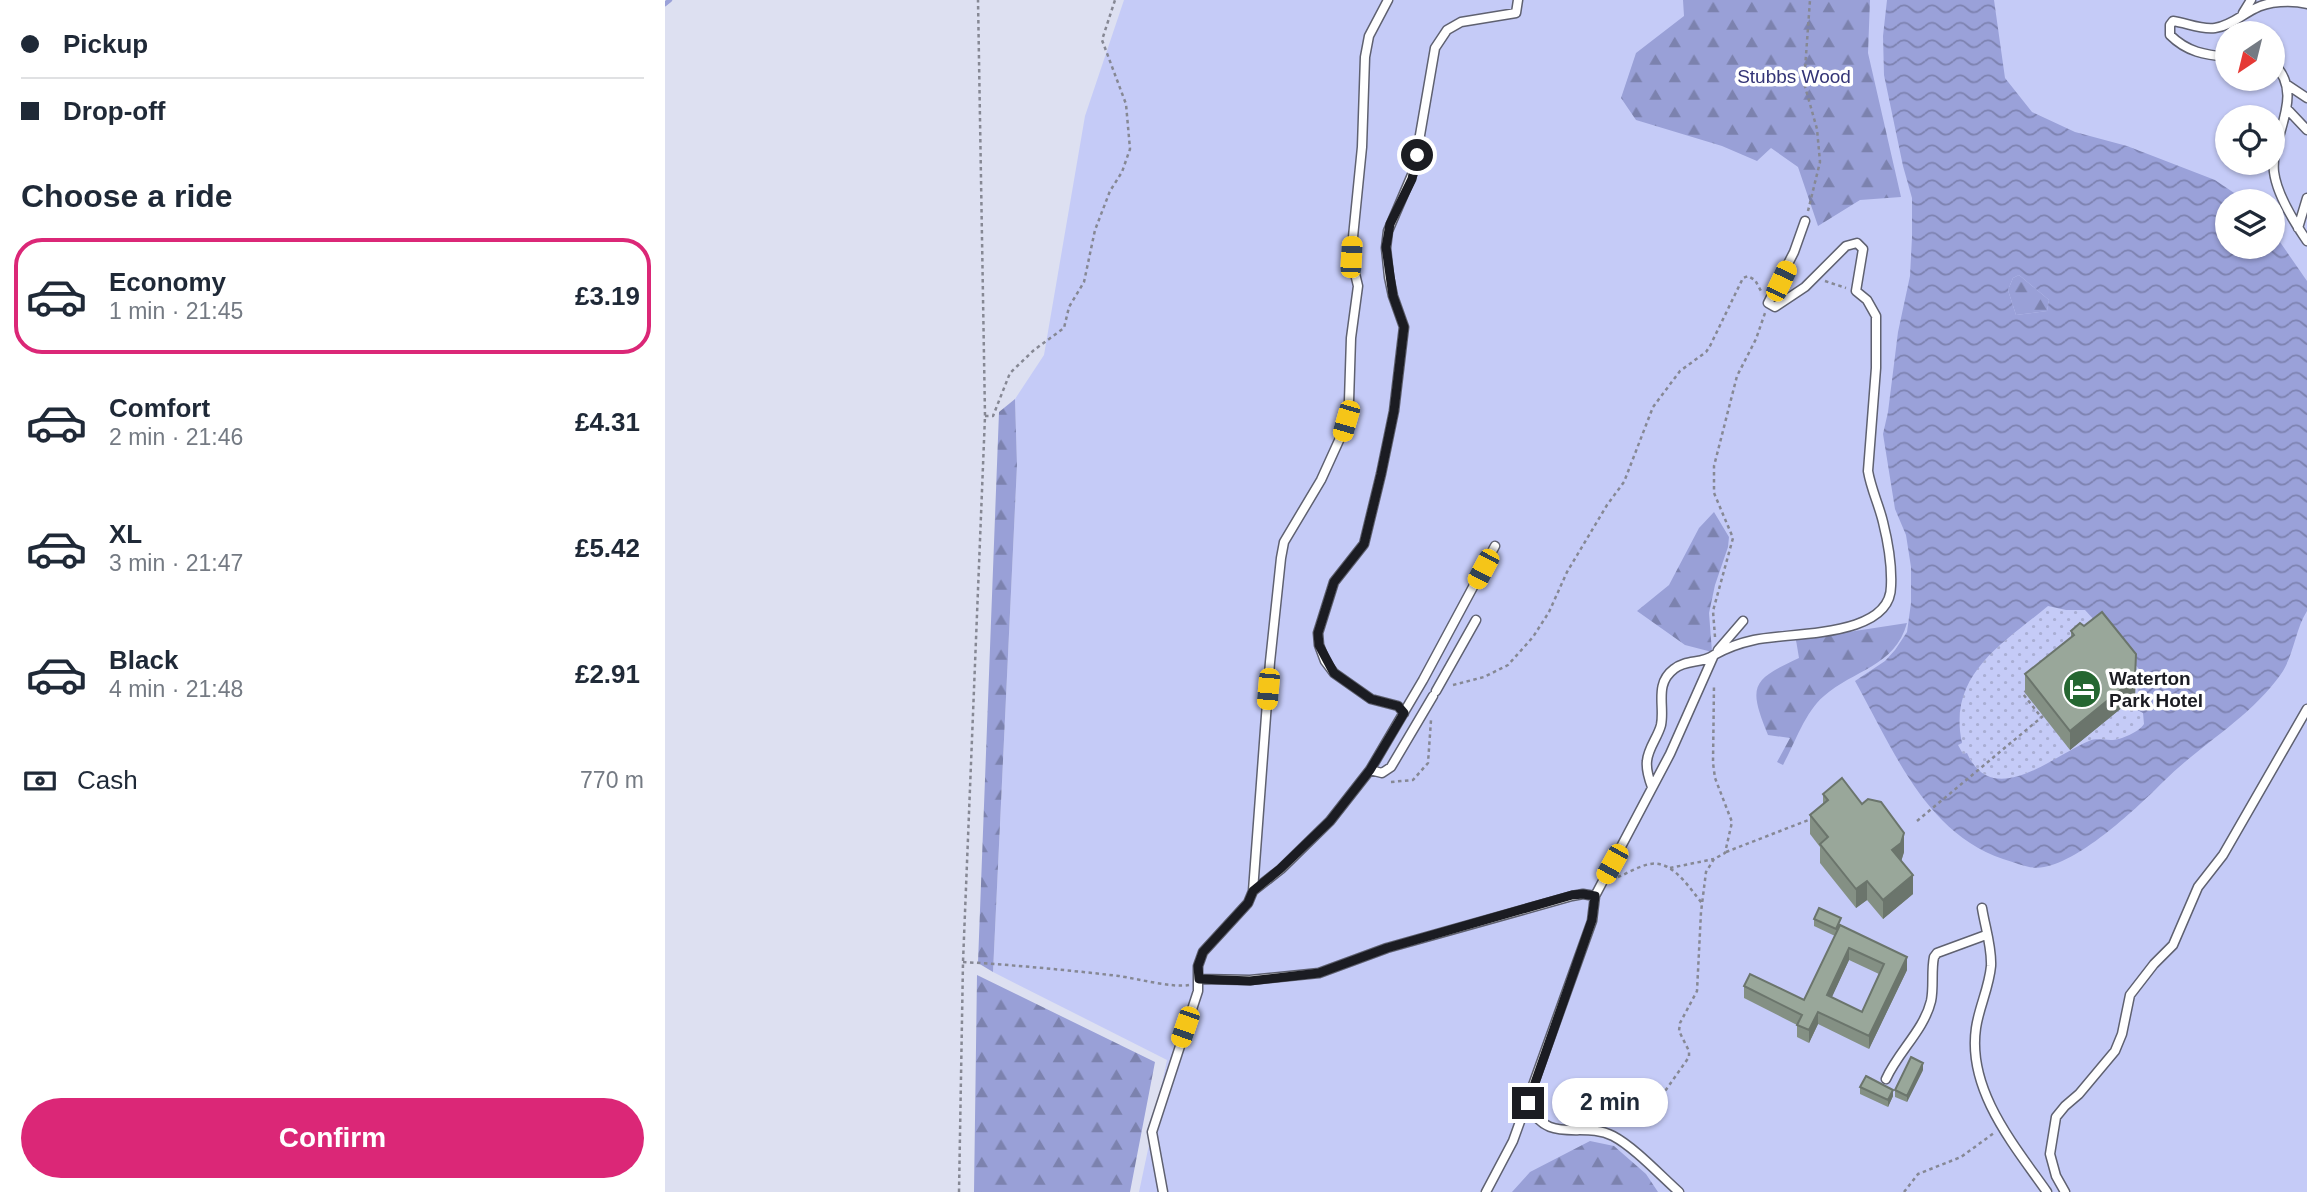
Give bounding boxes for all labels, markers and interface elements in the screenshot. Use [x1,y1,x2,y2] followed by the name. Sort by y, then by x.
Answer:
[2215,21,2285,91] north arrow
[2215,21,2285,259] map controls
[63,29,148,59] text: Pickup
[1737,66,1851,87] park label: Stubbs Wood
[63,96,166,126] text: Drop-off
[2215,105,2285,175] button: locate
[1401,139,1433,171] route start
[21,178,233,214] text: Choose a ride
[2215,189,2285,259] button: layers
[1340,235,1363,279] car
[1763,258,1800,304] car
[25,265,88,328] icon: car
[109,267,226,297] text: Economy
[575,281,640,311] text: £3.19
[109,298,243,324] text: 1 min · 21:45
[25,391,88,454] icon: car
[109,393,210,423] text: Comfort
[1331,398,1362,444] car
[575,407,640,437] text: £4.31
[109,424,243,450] text: 2 min · 21:46
[25,517,88,580] icon: car
[109,519,142,549] text: XL
[575,533,640,563] text: £5.42
[1464,546,1503,592] car
[109,550,243,576] text: 3 min · 21:47
[25,643,88,706] icon: car
[109,645,178,675] text: Black
[575,659,640,689] text: £2.91
[1256,667,1281,711] car
[2061,668,2103,710] hotel icon: Waterton Park Hotel
[2109,668,2203,711] place label: Waterton Park Hotel
[109,676,243,702] text: 4 min · 21:48
[21,762,59,800] icon: cash
[77,765,138,795] text: Cash
[580,767,644,793] text: 770 m
[1593,841,1632,887] car
[1169,1004,1202,1050] car
[1553,1078,1668,1128] callout: 2 min
[1512,1087,1544,1119] route end
[1580,1089,1640,1115] text: 2 min
[21,1098,644,1178] button: Confirm

